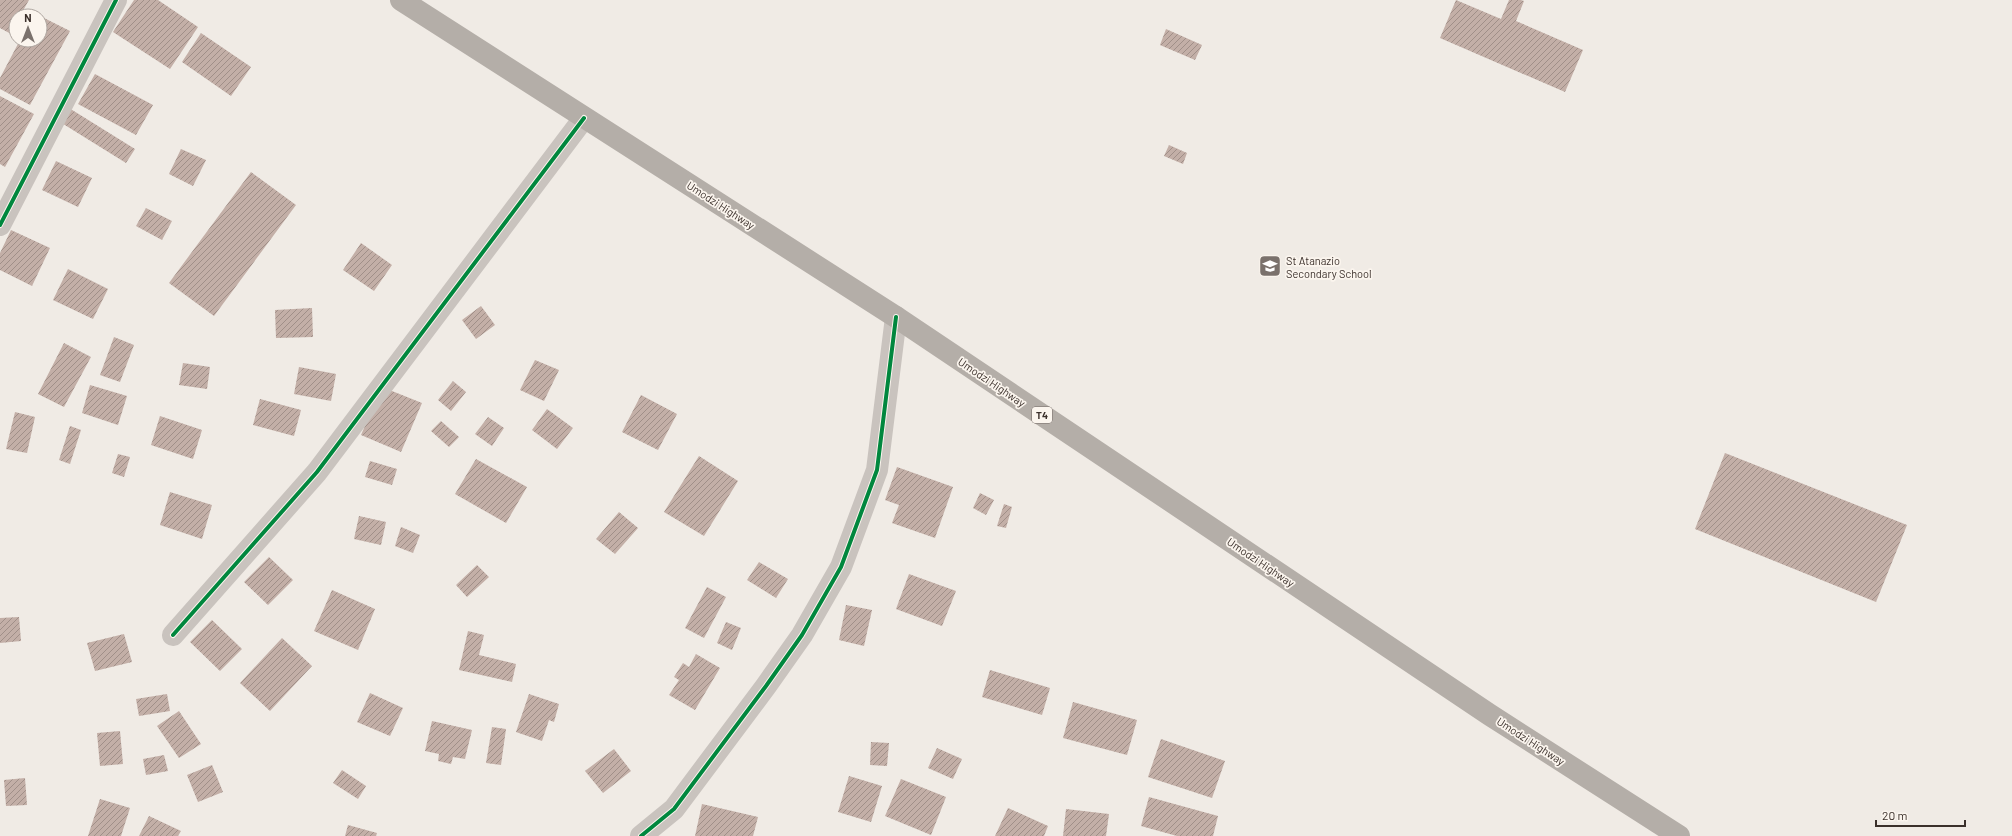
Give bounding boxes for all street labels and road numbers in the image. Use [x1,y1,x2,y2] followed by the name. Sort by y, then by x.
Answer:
[685,178,757,232] street label: Umodzi Highway
[956,355,1028,409] street label: Umodzi Highway
[1032,407,1052,423] road number: T4
[1225,535,1297,589] street label: Umodzi Highway
[1495,714,1567,768] street label: Umodzi Highway

